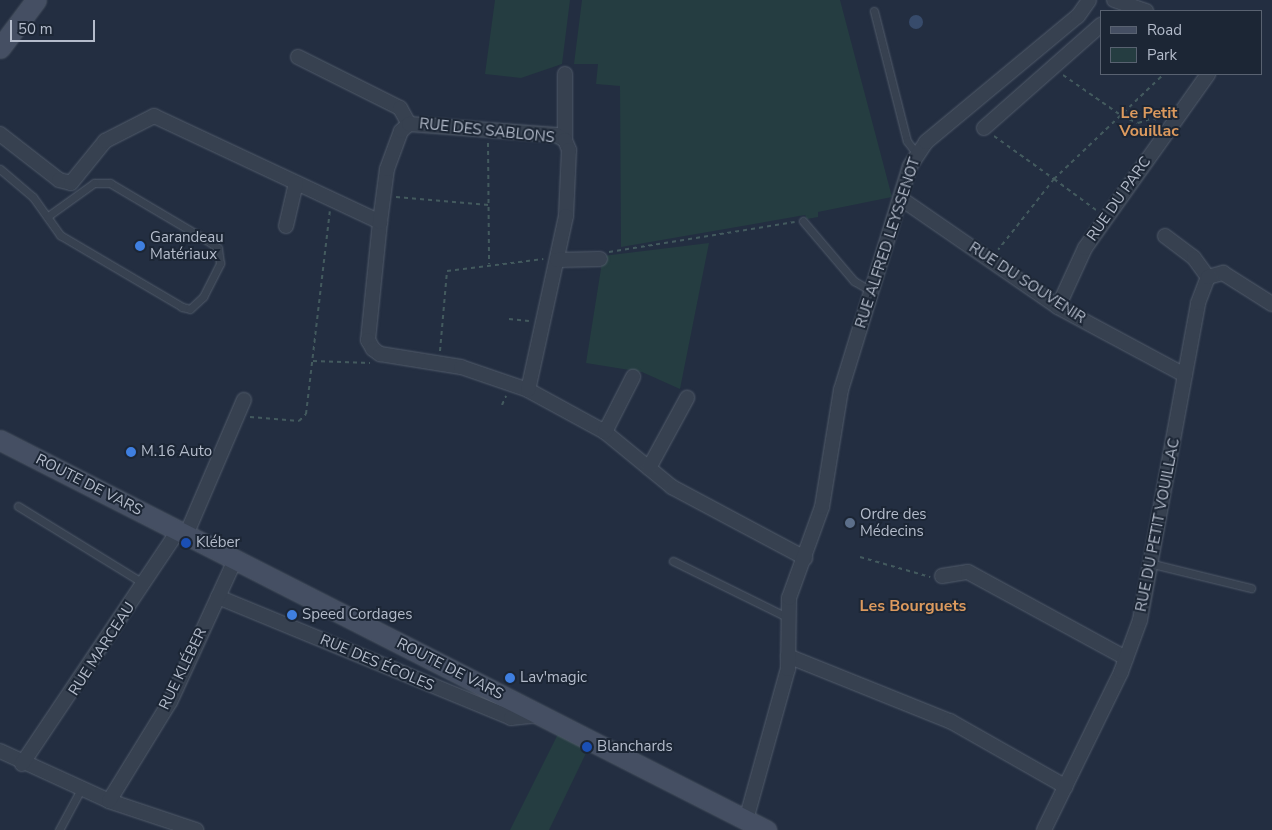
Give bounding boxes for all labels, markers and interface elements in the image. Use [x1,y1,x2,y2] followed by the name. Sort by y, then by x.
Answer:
[12,10,98,42] scale bar
[1100,10,1262,75] legend
[18,19,53,39] text: 50 m
[1147,20,1182,40] text: Road
[1147,45,1177,65] text: Park
[1119,103,1179,141] district label: Le Petit Vouillac
[418,115,556,147] street label: RUE DES SABLONS
[1083,153,1155,245] street label: RUE DU PARC
[852,155,924,331] street label: RUE ALFRED LEYSSENOT
[150,228,224,263] place label: Garandeau Matériaux
[965,239,1089,327] street label: RUE DU SOUVENIR
[134,240,146,252] marker: Garandeau Matériaux
[1132,437,1184,613] street label: RUE DU PETIT VOUILLAC
[141,443,212,461] place label: M.16 Auto
[125,446,137,458] marker: M.16 Auto
[33,450,145,520] street label: ROUTE DE VARS
[860,505,927,540] place label: Ordre des Médecins
[844,517,856,529] marker: Ordre des Médecins
[196,534,240,552] place label: Kléber
[180,537,192,549] marker: Kléber
[860,596,966,616] district label: Les Bourguets
[65,599,139,699] street label: RUE MARCEAU
[302,606,412,624] place label: Speed Cordages
[286,609,298,621] marker: Speed Cordages
[155,625,211,713] street label: RUE KLÉBER
[317,631,437,695] street label: RUE DES ÉCOLES
[394,634,506,704] street label: ROUTE DE VARS
[520,669,587,687] place label: Lav'magic
[504,672,516,684] marker: Lav'magic
[597,738,673,756] place label: Blanchards
[581,741,593,753] marker: Blanchards

